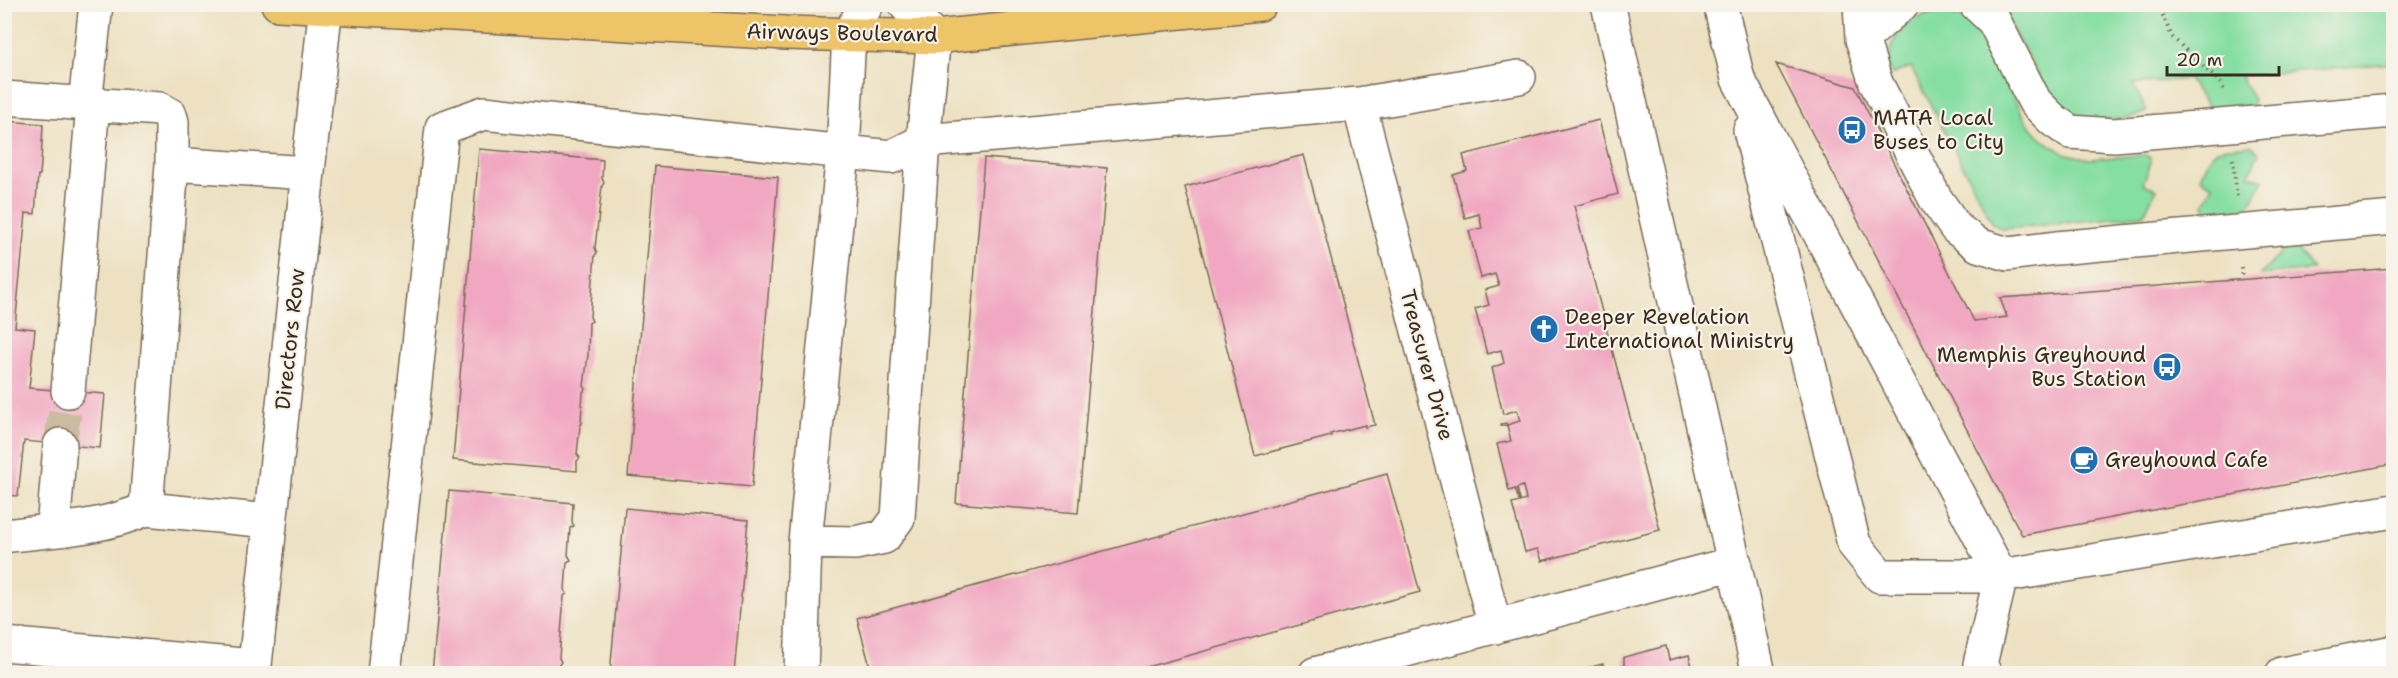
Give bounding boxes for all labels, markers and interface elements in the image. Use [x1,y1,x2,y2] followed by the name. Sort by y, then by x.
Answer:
[746,17,938,49] street label: Airways Boulevard
[2167,39,2280,77] scale bar
[2176,48,2222,72] text: 20 m
[1873,104,2004,156] place label: MATA Local Buses to City
[1836,114,1868,146] bus stop icon: MATA Local Buses to City
[269,267,311,411] street label: Directors Row
[1393,286,1461,444] street label: Treasurer Drive
[1565,303,1794,355] place label: Deeper Revelation International Ministry
[1528,313,1560,345] church icon: Deeper Revelation International Ministry
[1937,341,2146,393] place label: Memphis Greyhound Bus Station
[2151,351,2183,383] bus stop icon: Memphis Greyhound Bus Station
[2068,444,2100,476] cafe icon: Greyhound Cafe
[2105,446,2268,474] place label: Greyhound Cafe

